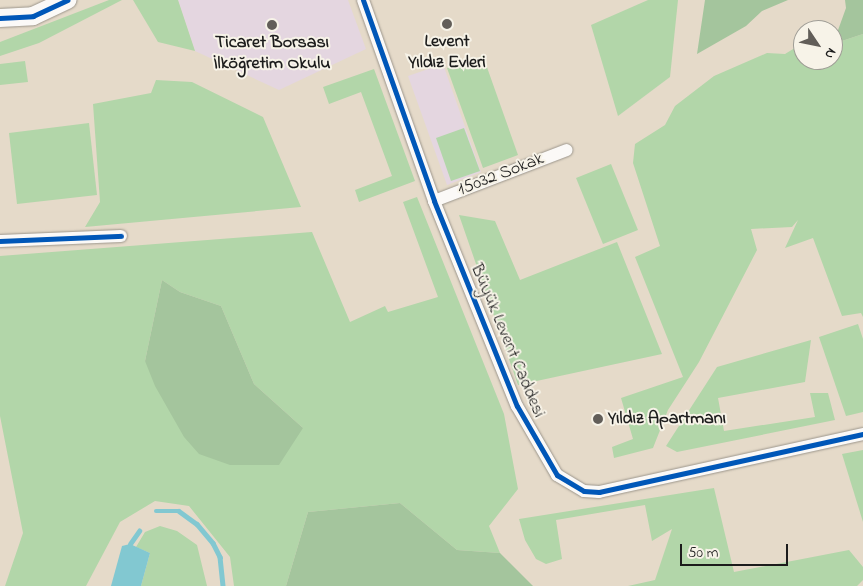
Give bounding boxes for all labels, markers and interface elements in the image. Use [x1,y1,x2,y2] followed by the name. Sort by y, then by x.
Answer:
[441,18,453,30] marker: Levent Yıldız Evleri
[266,19,278,31] marker: Ticaret Borsası İlköğretim Okulu
[793,20,843,70] north arrow
[408,32,486,74] place label: Levent Yıldız Evleri
[213,33,331,76] place label: Ticaret Borsası İlköğretim Okulu
[819,43,841,63] text: N
[455,149,547,201] street label: 15032 Sokak
[465,261,549,421] street label: Büyük Levent Caddesi
[608,408,726,430] place label: Yıldız Apartmanı
[592,413,604,425] marker: Yıldız Apartmanı
[683,534,790,566] scale bar
[688,542,718,564] text: 50 m

